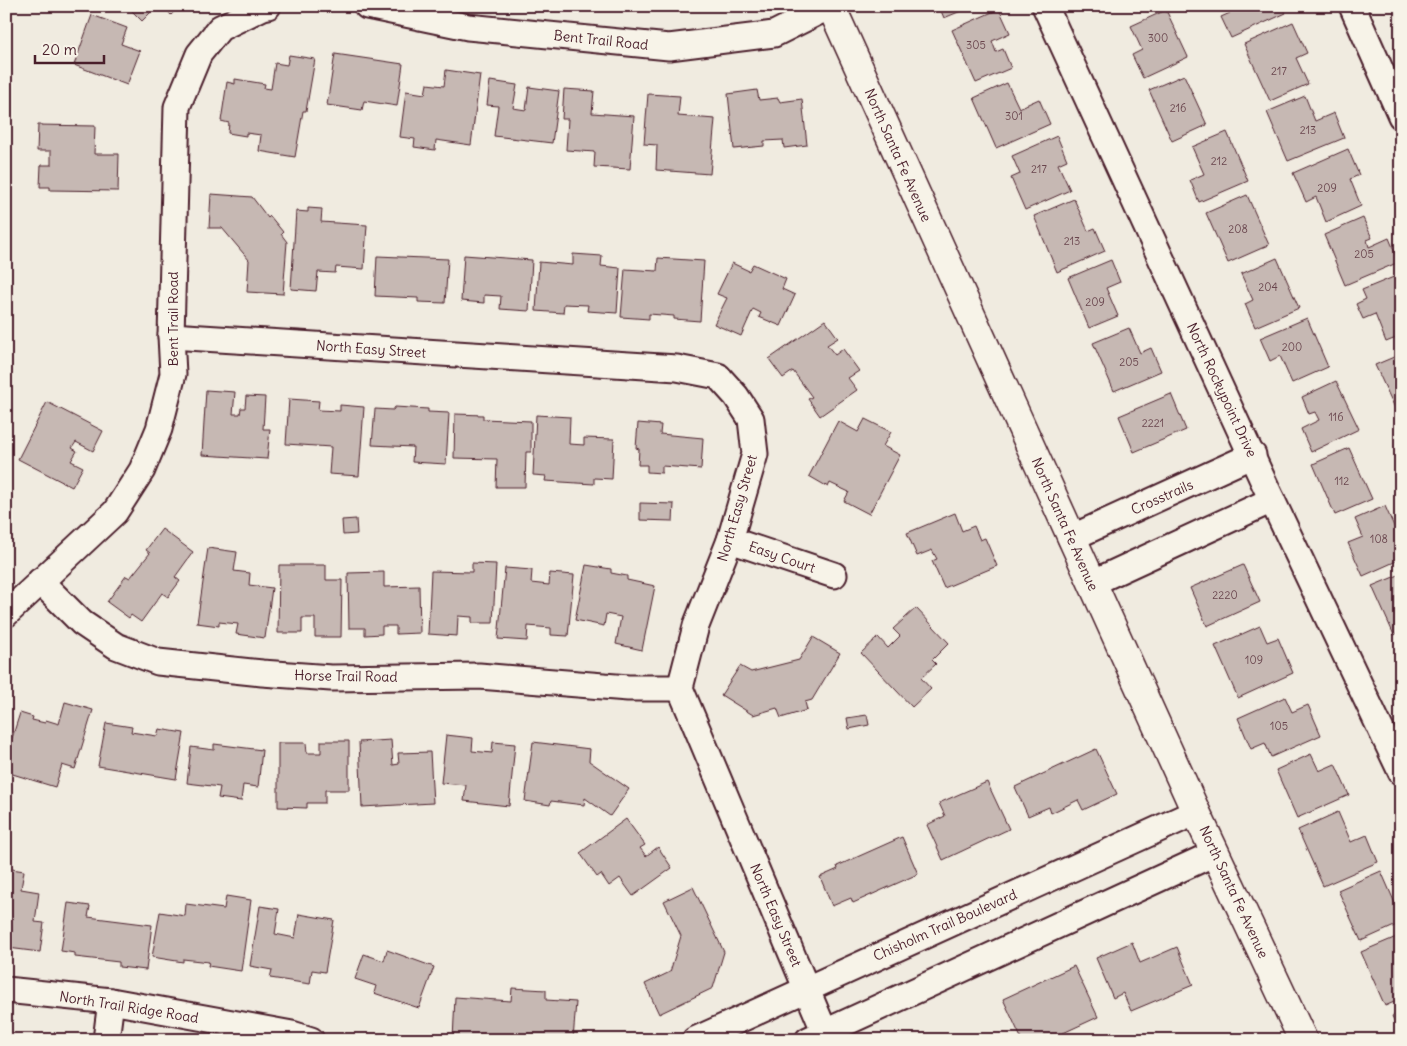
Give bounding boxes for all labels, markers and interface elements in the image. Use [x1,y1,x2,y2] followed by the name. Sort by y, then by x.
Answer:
[553,26,649,54] street label: Bent Trail Road
[1148,31,1168,45] house number: 300
[35,32,104,64] scale bar
[966,38,986,52] house number: 305
[42,40,77,59] text: 20 m
[1271,64,1287,78] house number: 217
[860,86,936,224] street label: North Santa Fe Avenue
[1170,101,1186,115] house number: 216
[1005,109,1023,123] house number: 301
[1300,123,1316,137] house number: 213
[1211,154,1227,168] house number: 212
[1031,162,1047,176] house number: 217
[1317,181,1337,195] house number: 209
[1228,222,1248,236] house number: 208
[1064,234,1080,248] house number: 213
[1354,247,1374,261] house number: 205
[164,271,182,367] street label: Bent Trail Road
[1258,280,1278,294] house number: 204
[1085,295,1105,309] house number: 209
[1183,320,1261,460] street label: North Rockypoint Drive
[315,336,427,362] street label: North Easy Street
[1282,340,1302,354] house number: 200
[1119,355,1139,369] house number: 205
[1328,410,1344,424] house number: 116
[1142,416,1164,430] house number: 2221
[713,452,761,563] street label: North Easy Street
[1027,455,1103,593] street label: North Santa Fe Avenue
[1335,474,1349,488] house number: 112
[1128,475,1196,519] street label: Crosstrails
[1370,532,1388,546] house number: 108
[746,537,818,577] street label: Easy Court
[1212,588,1238,602] house number: 2220
[1245,653,1263,667] house number: 109
[294,666,398,686] street label: Horse Trail Road
[1270,719,1288,733] house number: 105
[1195,823,1273,961] street label: North Santa Fe Avenue
[746,861,806,970] street label: North Easy Street
[870,885,1020,965] street label: Chisholm Trail Boulevard
[58,987,200,1027] street label: North Trail Ridge Road

